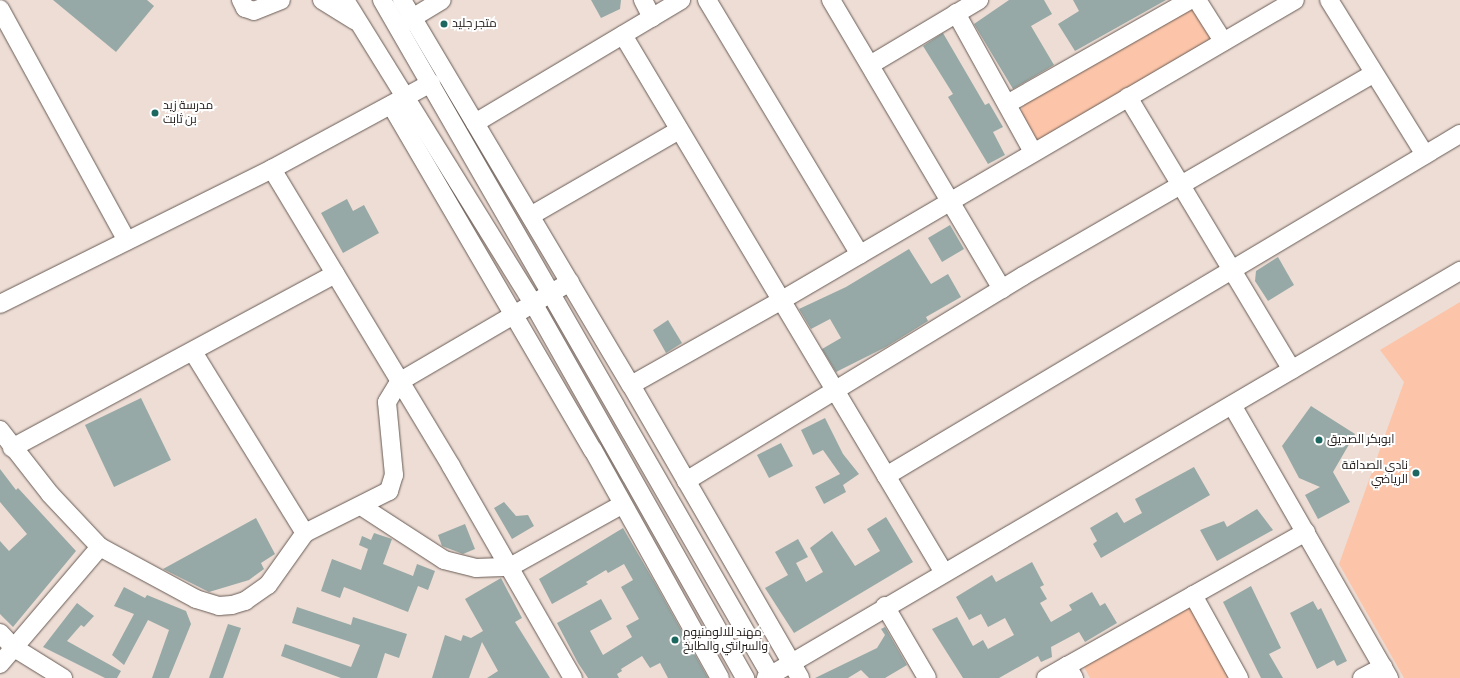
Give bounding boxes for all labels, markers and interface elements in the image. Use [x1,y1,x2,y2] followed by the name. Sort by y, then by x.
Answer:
[452,17,497,31] place label: متجر جليد
[439,19,449,29] marker: متجر جليد
[163,99,213,127] place label: مدرسة زيد بن ثابت
[150,108,160,118] marker: مدرسة زيد بن ثابت
[1327,433,1394,447] place label: ابوبكر الصديق
[1314,435,1324,445] marker: ابوبكر الصديق
[1342,459,1408,487] place label: نادي الصداقة الرياضي
[1411,468,1421,478] marker: نادي الصداقة الرياضي
[683,626,768,654] place label: مهند للالومنيوم والسرانتي والطابخ
[670,635,680,645] marker: مهند للالومنيوم والسرانتي والطابخ

